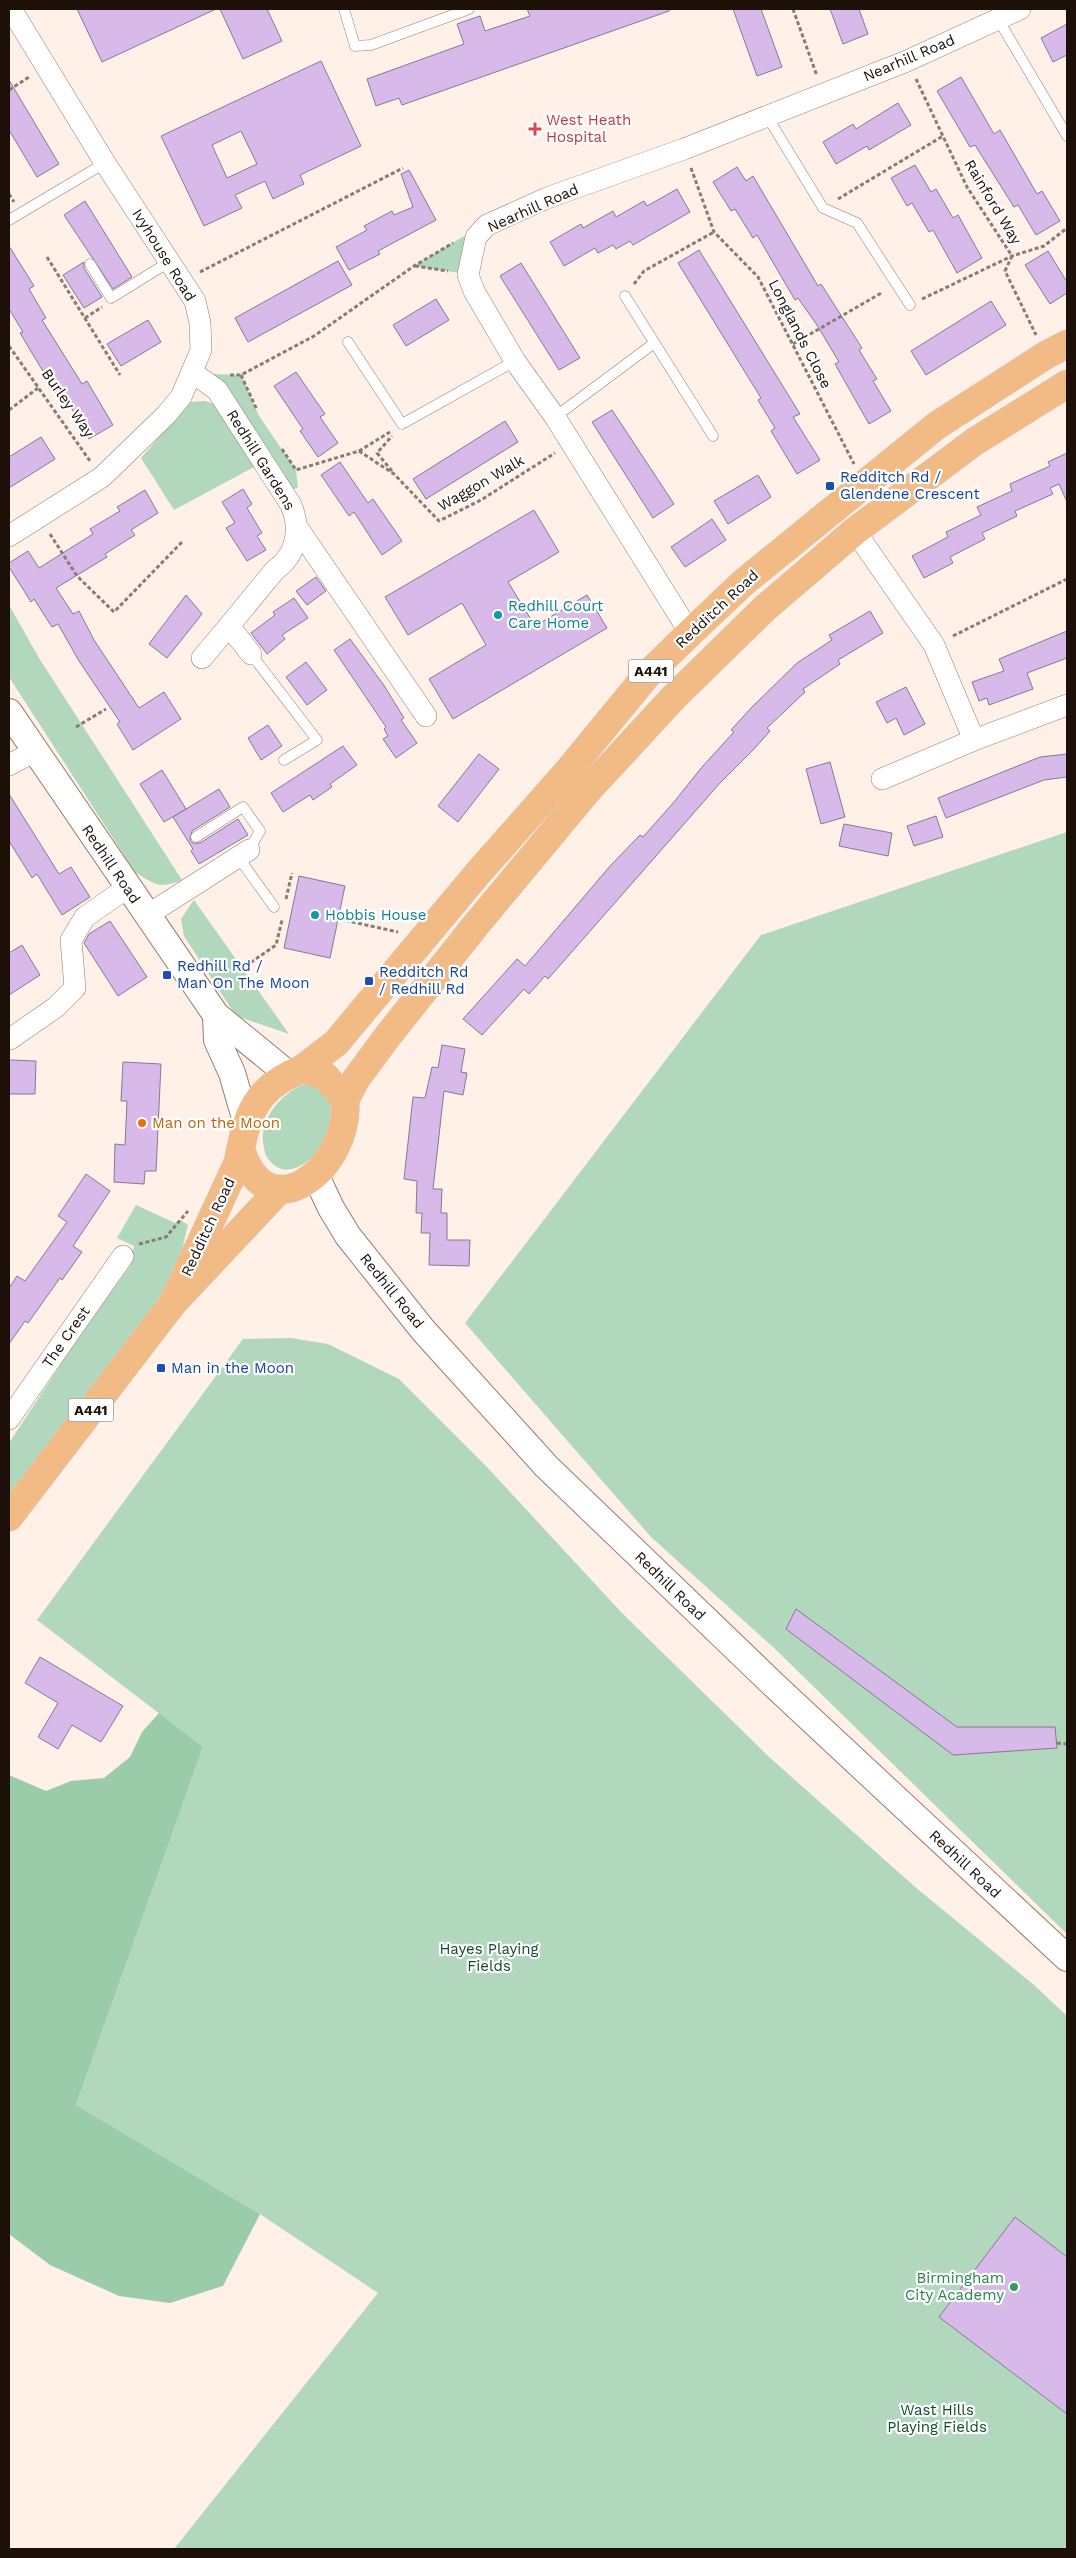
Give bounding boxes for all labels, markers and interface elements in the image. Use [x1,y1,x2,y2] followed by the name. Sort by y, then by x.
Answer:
[860,31,958,85] street label: Nearhill Road
[546,111,631,146] place label: West Heath Hospital
[528,122,542,136] marker: West Heath Hospital
[961,156,1026,248] street label: Rainford Way
[485,180,581,236] street label: Nearhill Road
[128,205,200,305] street label: Ivyhouse Road
[765,276,835,392] street label: Longlands Close
[38,365,98,441] street label: Burley Way
[223,406,299,514] street label: Redhill Gardens
[435,451,528,515] street label: Waggon Walk
[840,468,980,503] place label: Redditch Rd / Glendene Crescent
[824,480,836,492] marker: Redditch Rd / Glendene Crescent
[672,566,762,652] street label: Redditch Road
[508,597,604,632] place label: Redhill Court Care Home
[492,609,504,621] marker: Redhill Court Care Home
[628,659,674,682] road number: A441
[78,821,144,907] street label: Redhill Road
[325,906,426,924] place label: Hobbis House
[309,909,321,921] marker: Hobbis House
[177,957,310,992] place label: Redhill Rd / Man On The Moon
[379,963,468,998] place label: Redditch Rd / Redhill Rd
[161,969,173,981] marker: Redhill Rd / Man On The Moon
[363,975,375,987] marker: Redditch Rd / Redhill Rd
[152,1114,280,1132] place label: Man on the Moon
[136,1117,148,1129] marker: Man on the Moon
[177,1175,239,1279] street label: Redditch Road
[356,1250,428,1332] street label: Redhill Road
[38,1302,94,1371] street label: The Crest
[171,1359,294,1377] place label: Man in the Moon
[155,1362,167,1374] marker: Man in the Moon
[68,1398,114,1422] road number: A441
[631,1548,709,1624] street label: Redhill Road
[925,1826,1005,1902] street label: Redhill Road
[439,1940,539,1975] park label: Hayes Playing Fields
[905,2269,1004,2304] place label: Birmingham City Academy
[1008,2281,1020,2293] marker: Birmingham City Academy
[887,2401,987,2436] park label: Wast Hills Playing Fields

